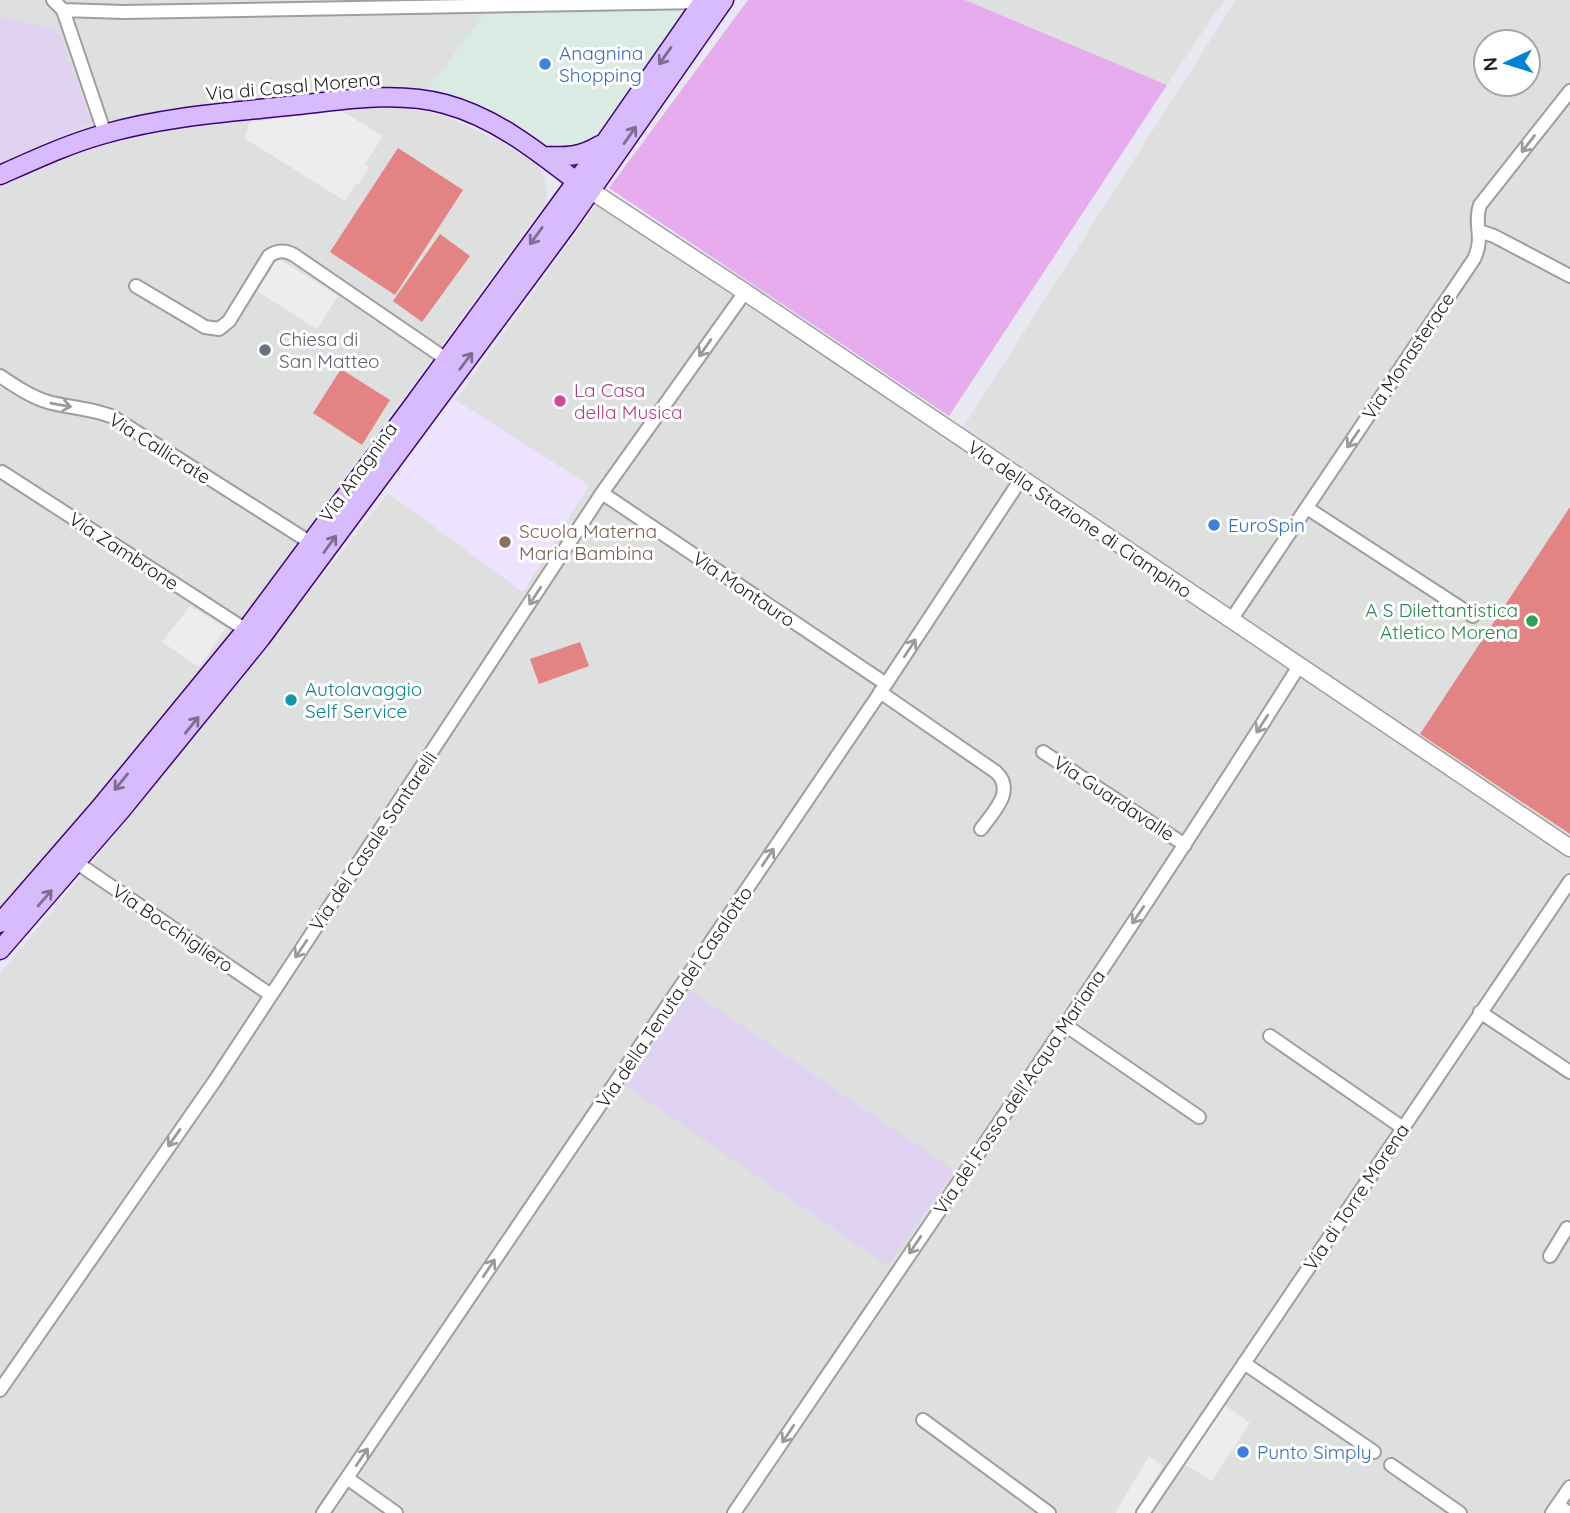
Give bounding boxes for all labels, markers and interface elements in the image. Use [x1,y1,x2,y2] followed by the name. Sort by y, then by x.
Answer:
[1472,28,1542,98] north arrow
[559,41,643,87] place label: Anagnina Shopping
[658,46,672,65] one-way arrow
[537,56,553,72] marker: Anagnina Shopping
[1478,56,1502,72] text: N
[205,66,381,106] street label: Via di Casal Morena
[623,126,637,145] one-way arrow
[1520,135,1535,153] one-way arrow
[529,226,543,245] one-way arrow
[1357,288,1459,424] street label: Via Monasterace
[279,327,380,373] place label: Chiesa di San Matteo
[698,338,712,357] one-way arrow
[257,342,273,358] marker: Chiesa di San Matteo
[458,352,473,371] one-way arrow
[574,378,683,424] place label: La Casa della Musica
[552,393,568,409] marker: La Casa della Musica
[49,398,72,412] one-way arrow
[105,407,215,489] street label: Via Callicrate
[314,417,402,527] street label: Via Anagnina
[1346,429,1360,448] one-way arrow
[963,435,1197,603] street label: Via della Stazione di Ciampino
[65,507,183,595] street label: Via Zambrone
[1228,513,1305,537] place label: EuroSpin
[1206,517,1222,533] marker: EuroSpin
[519,519,657,565] place label: Scuola Materna Maria Bambina
[497,534,513,550] marker: Scuola Materna Maria Bambina
[323,535,338,554] one-way arrow
[688,546,800,632] street label: Via Montauro
[528,585,542,605] one-way arrow
[1365,598,1518,644] place label: A S Dilettantistica Atletico Morena
[1524,613,1540,629] marker: A S Dilettantistica Atletico Morena
[902,639,917,658] one-way arrow
[305,677,422,723] place label: Autolavaggio Self Service
[283,692,299,708] marker: Autolavaggio Self Service
[1255,714,1270,733] one-way arrow
[184,716,199,734] one-way arrow
[304,747,442,935] street label: Via del Casale Santarelli
[1049,750,1179,846] street label: Via Guardavalle
[113,773,129,791] one-way arrow
[761,848,776,867] one-way arrow
[108,879,238,977] street label: Via Bocchigliero
[591,882,757,1112] street label: Via della Tenuta del Casalotto
[37,889,53,907] one-way arrow
[1131,904,1145,924] one-way arrow
[294,939,308,958] one-way arrow
[928,965,1110,1219] street label: Via del Fosso dell'Acqua Mariana
[1298,1119,1414,1275] street label: Via di Torre Morena
[167,1128,181,1147] one-way arrow
[908,1235,922,1254] one-way arrow
[482,1259,497,1278] one-way arrow
[780,1423,794,1443] one-way arrow
[1257,1440,1372,1464] place label: Punto Simply
[1235,1444,1251,1460] marker: Punto Simply
[355,1447,369,1467] one-way arrow

